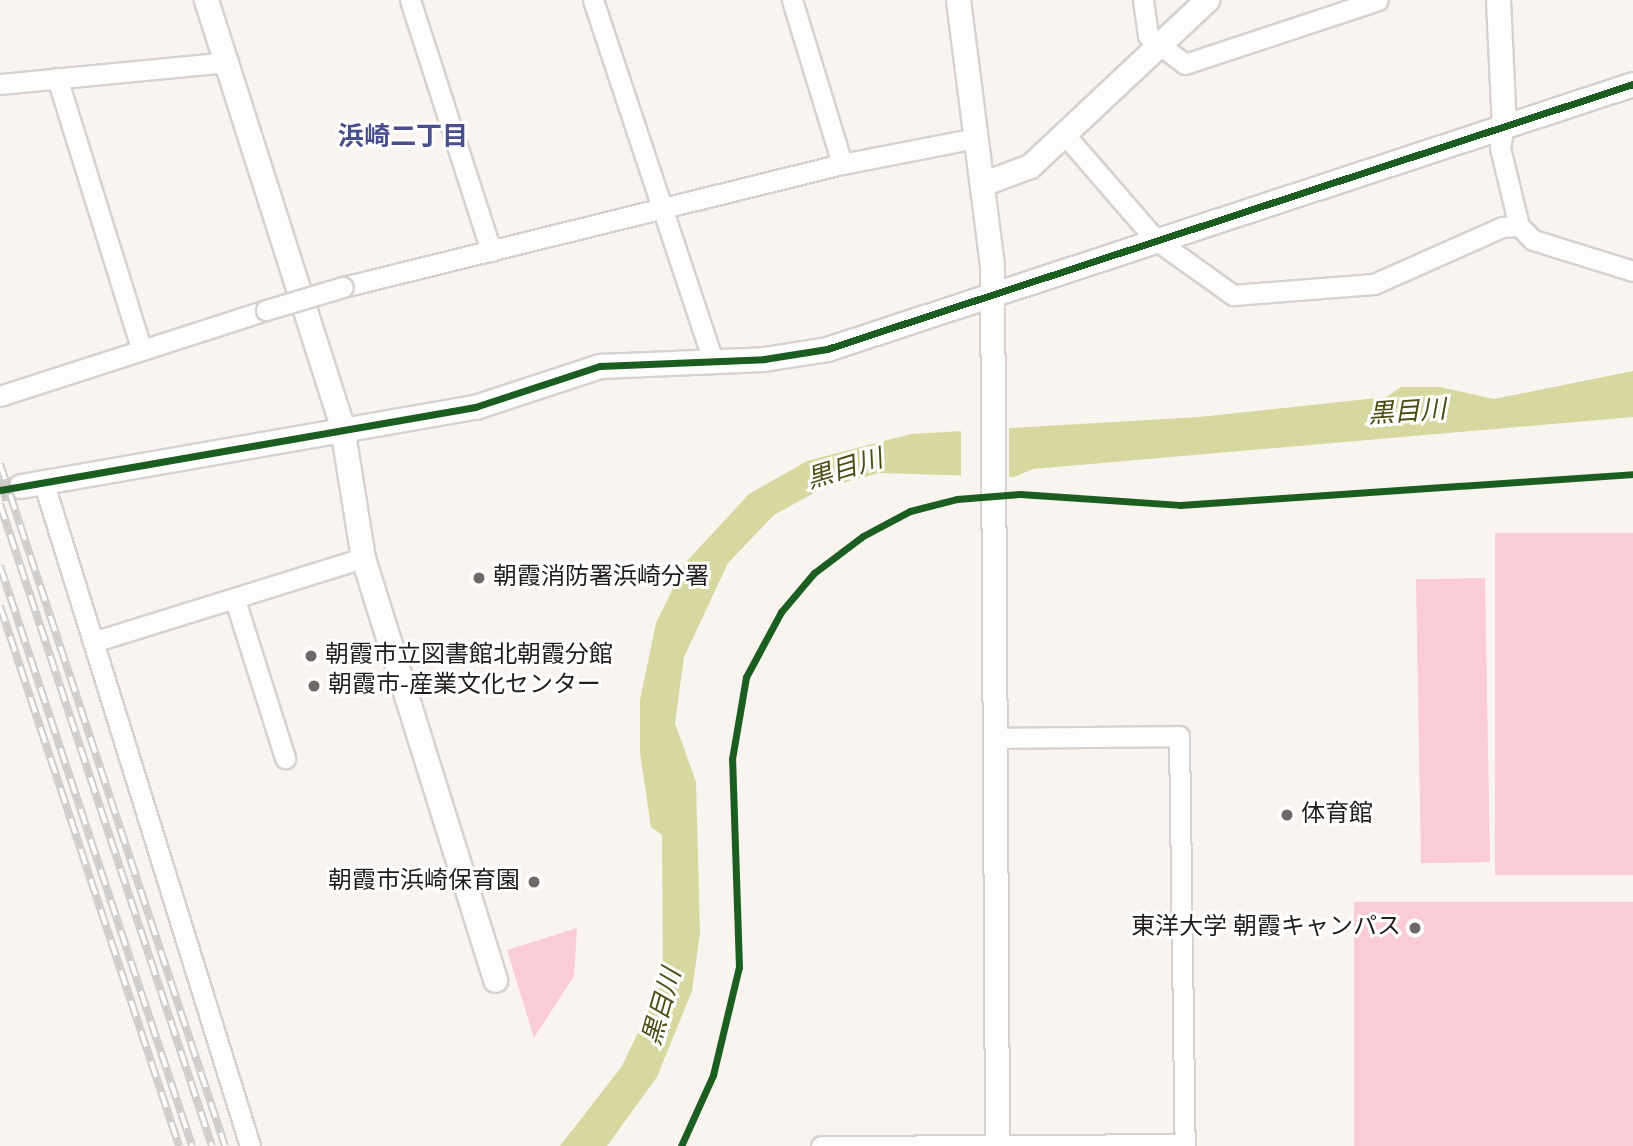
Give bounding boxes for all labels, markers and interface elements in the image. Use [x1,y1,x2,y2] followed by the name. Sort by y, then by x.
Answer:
[338,122,468,154] district label: 浜崎二丁目
[1367,395,1447,431] water label: 黒目川
[803,444,887,496] water label: 黒目川
[493,564,709,592] place label: 朝霞消防署浜崎分署
[471,570,487,586] marker: 朝霞消防署浜崎分署
[325,642,613,670] place label: 朝霞市立図書館北朝霞分館
[303,648,319,664] marker: 朝霞市立図書館北朝霞分館
[328,672,601,700] place label: 朝霞市-産業文化センター
[306,678,322,694] marker: 朝霞市-産業文化センター
[1301,801,1373,829] place label: 体育館
[1279,807,1295,823] marker: 体育館
[328,868,520,896] place label: 朝霞市浜崎保育園
[526,874,542,890] marker: 朝霞市浜崎保育園
[1131,914,1401,942] place label: 東洋大学 朝霞キャンパス
[1407,920,1423,936] marker: 東洋大学 朝霞キャンパス
[637,965,689,1049] water label: 黒目川

